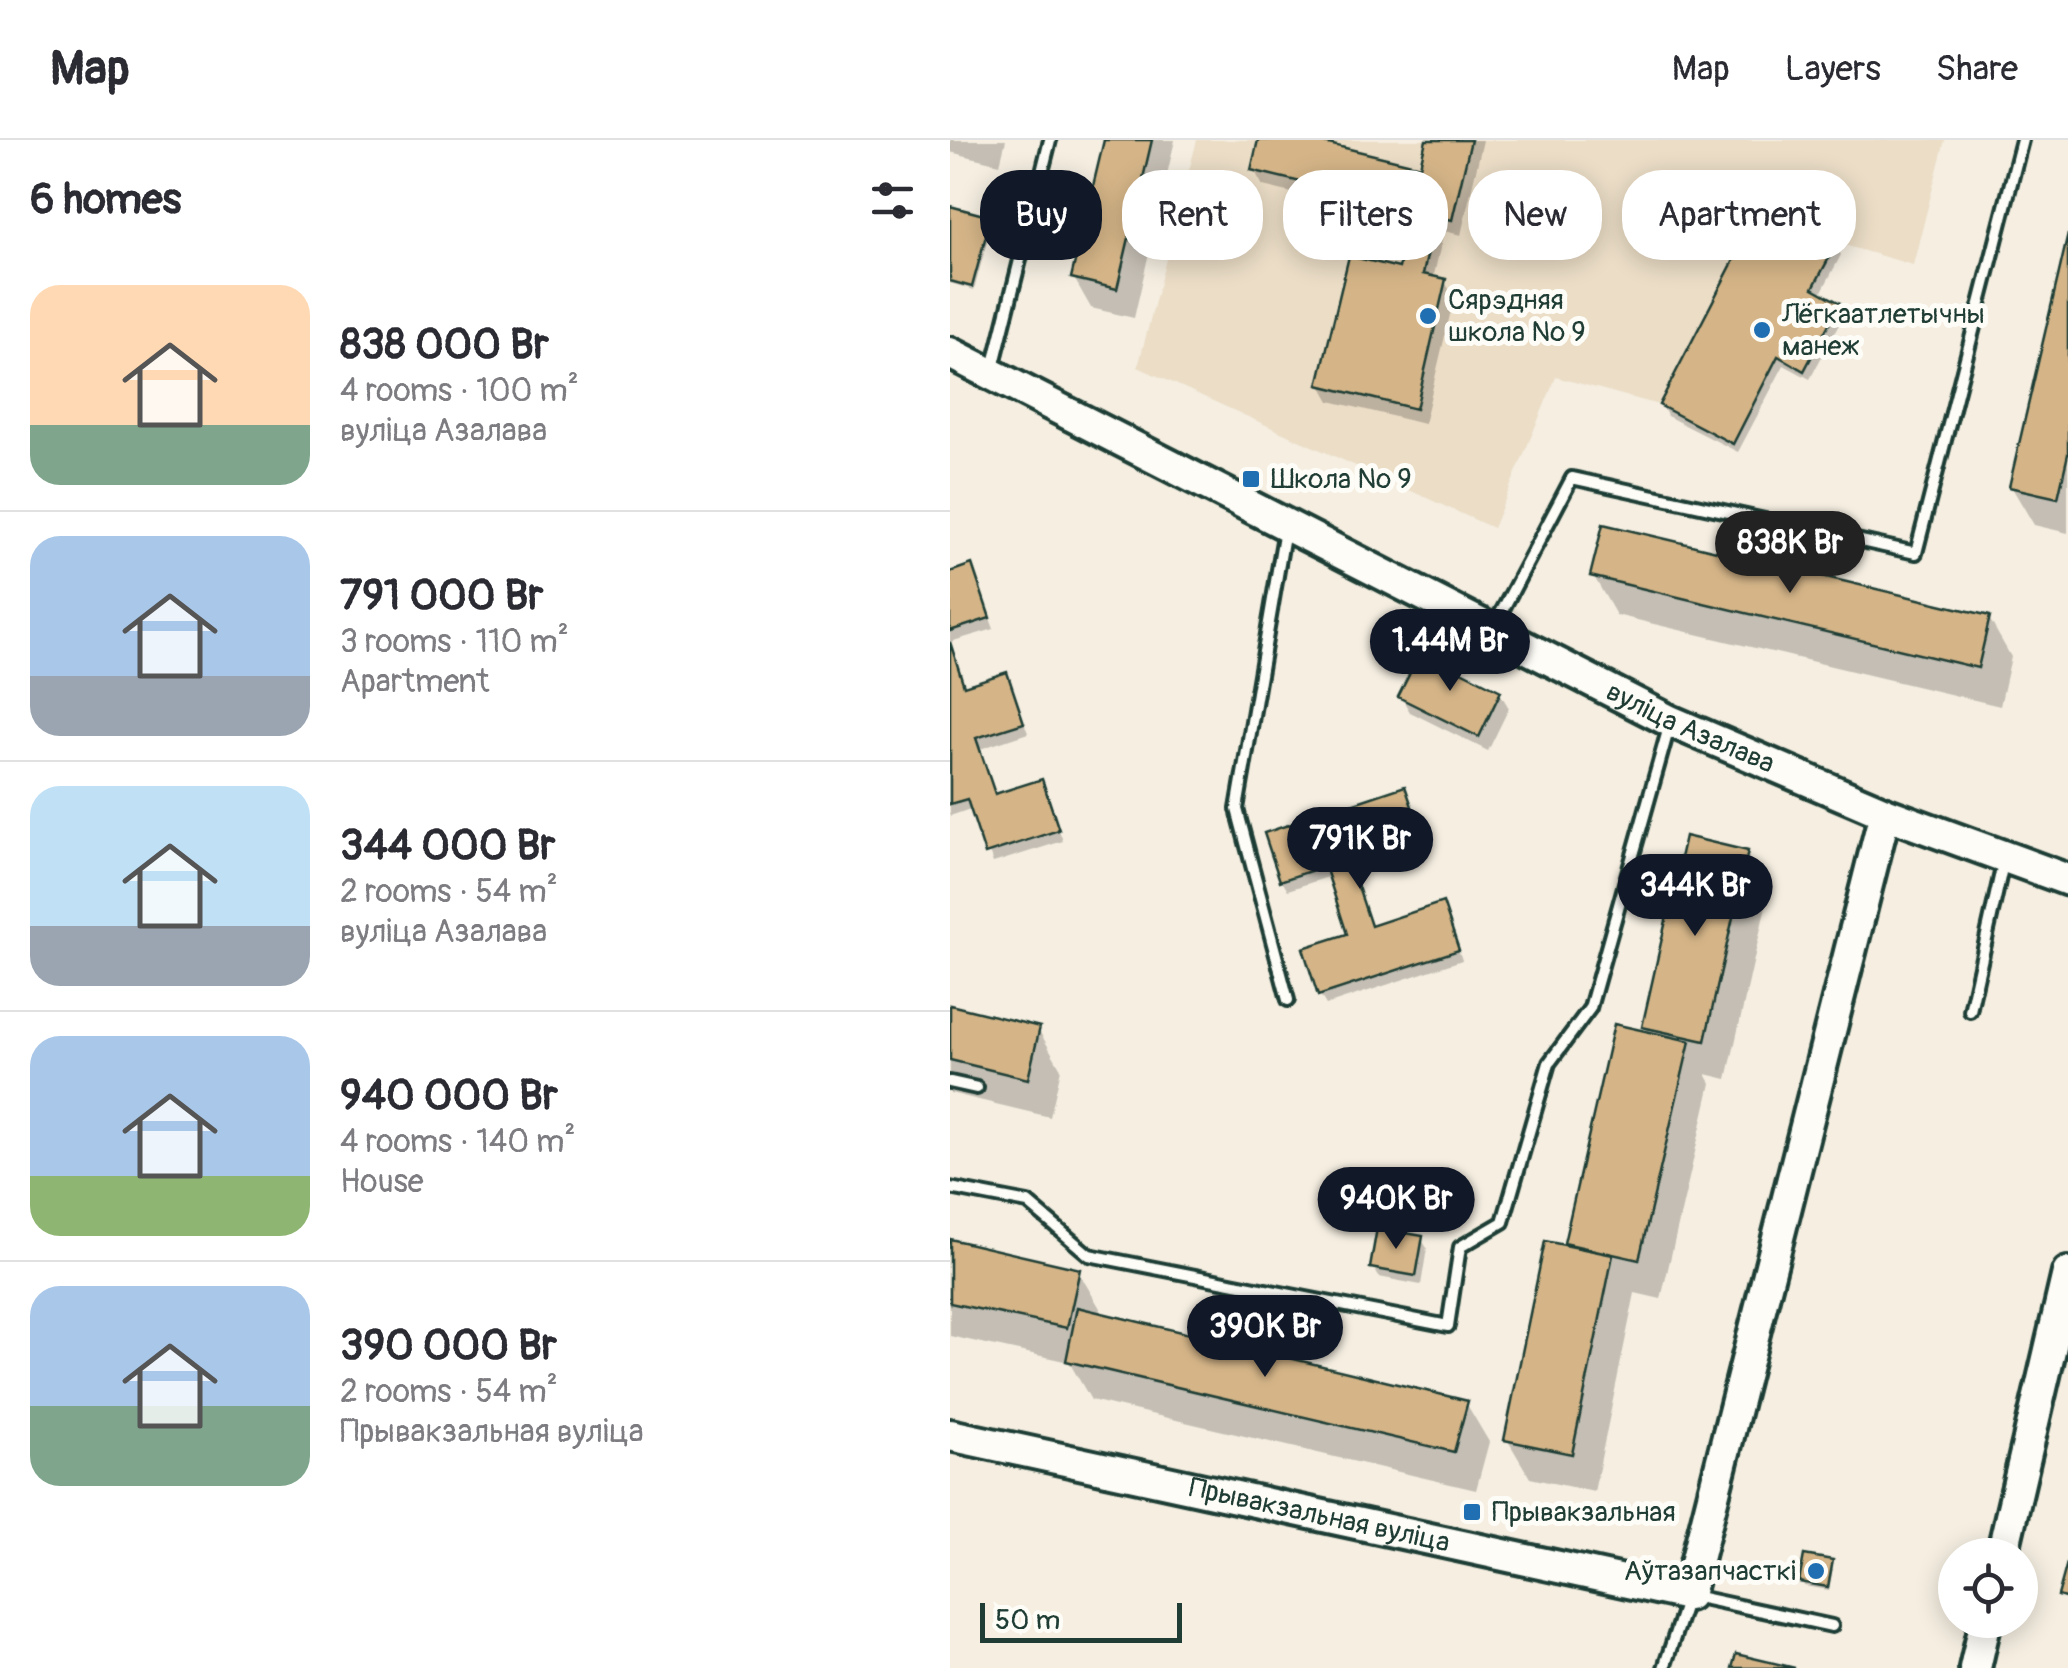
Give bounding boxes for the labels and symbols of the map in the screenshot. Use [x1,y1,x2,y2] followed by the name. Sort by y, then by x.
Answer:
[1448,283,1586,350] place label: Сярэдняя школа № 9
[1781,297,1985,364] place label: Лёгкаатлетычны манеж
[1417,305,1439,327] marker: Сярэдняя школа № 9
[1751,319,1773,341] marker: Лёгкаатлетычны манеж
[1271,462,1412,497] place label: Школа № 9
[1240,468,1262,490] marker: Школа № 9
[1698,511,1882,596] pin: 838K Br
[1347,609,1553,694] pin: 1.44M Br
[1600,674,1780,781] street label: вуліца Азалава
[1268,807,1452,892] pin: 791K Br
[1603,854,1787,939] pin: 344K Br
[1304,1167,1488,1252] pin: 940K Br
[1173,1295,1357,1380] pin: 390K Br
[1186,1470,1453,1560] street label: Прывакзальная вуліца
[1492,1495,1676,1530] place label: Прывакзальная
[1461,1501,1483,1523] marker: Прывакзальная
[1624,1554,1796,1589] place label: Аўтазапчасткі
[1805,1560,1827,1582] marker: Аўтазапчасткі
[980,1598,1182,1642] scale bar

